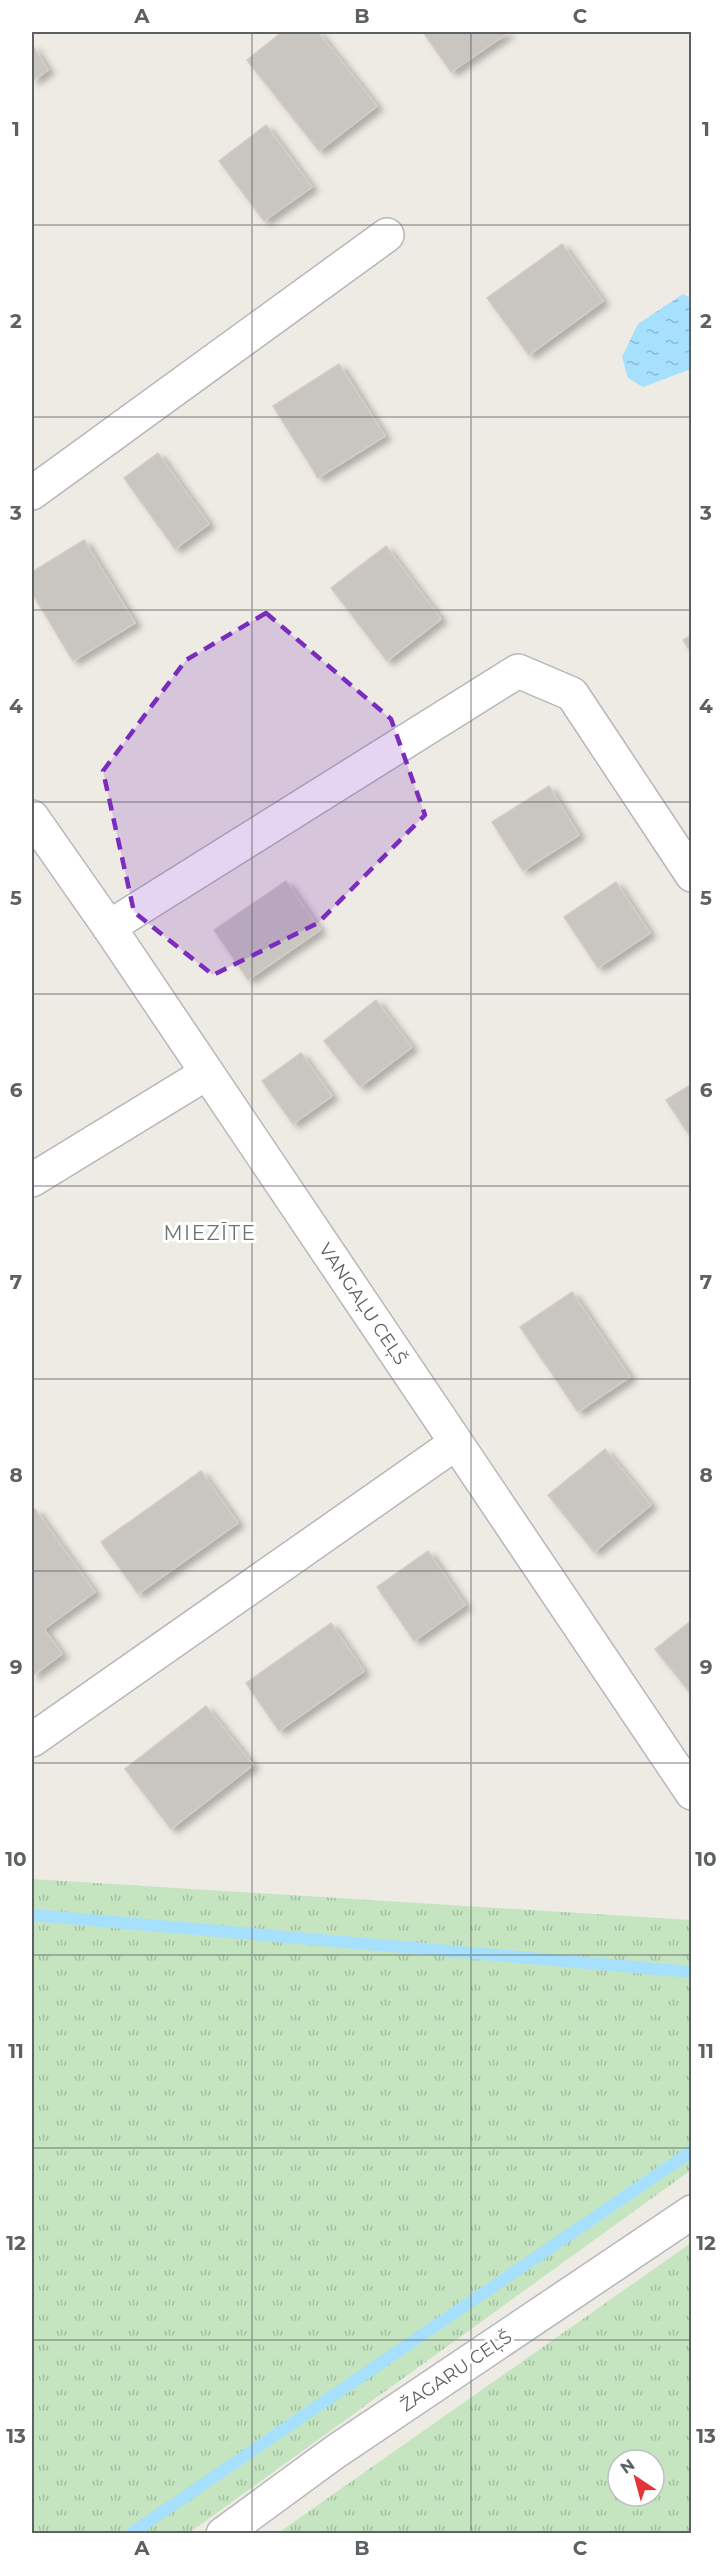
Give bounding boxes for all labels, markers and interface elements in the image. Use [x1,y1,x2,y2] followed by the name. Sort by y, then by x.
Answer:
[133,4,150,28] text: A
[354,4,370,28] text: B
[573,4,588,28] text: C
[12,117,20,141] text: 1
[702,117,710,141] text: 1
[10,309,22,333] text: 2
[700,309,712,333] text: 2
[9,501,22,525] text: 3
[699,501,712,525] text: 3
[9,694,23,718] text: 4
[699,694,713,718] text: 4
[10,886,22,910] text: 5
[700,886,712,910] text: 5
[10,1078,23,1102] text: 6
[700,1078,713,1102] text: 6
[164,1221,256,1245] district label: MIEZĪTE
[313,1239,412,1370] street label: VANGAĻU CEĻŠ
[10,1270,22,1294] text: 7
[700,1270,712,1294] text: 7
[9,1463,23,1487] text: 8
[699,1463,713,1487] text: 8
[10,1655,22,1679] text: 9
[700,1655,712,1679] text: 9
[5,1847,27,1871] text: 10
[695,1847,717,1871] text: 10
[8,2039,24,2063] text: 11
[698,2039,714,2063] text: 11
[6,2231,26,2255] text: 12
[696,2231,716,2255] text: 12
[396,2326,516,2417] street label: ŽAGARU CEĻŠ
[6,2424,26,2448] text: 13
[696,2424,716,2448] text: 13
[606,2448,666,2508] north arrow
[617,2455,638,2478] text: N
[133,2536,150,2560] text: A
[354,2536,370,2560] text: B
[573,2536,588,2560] text: C

